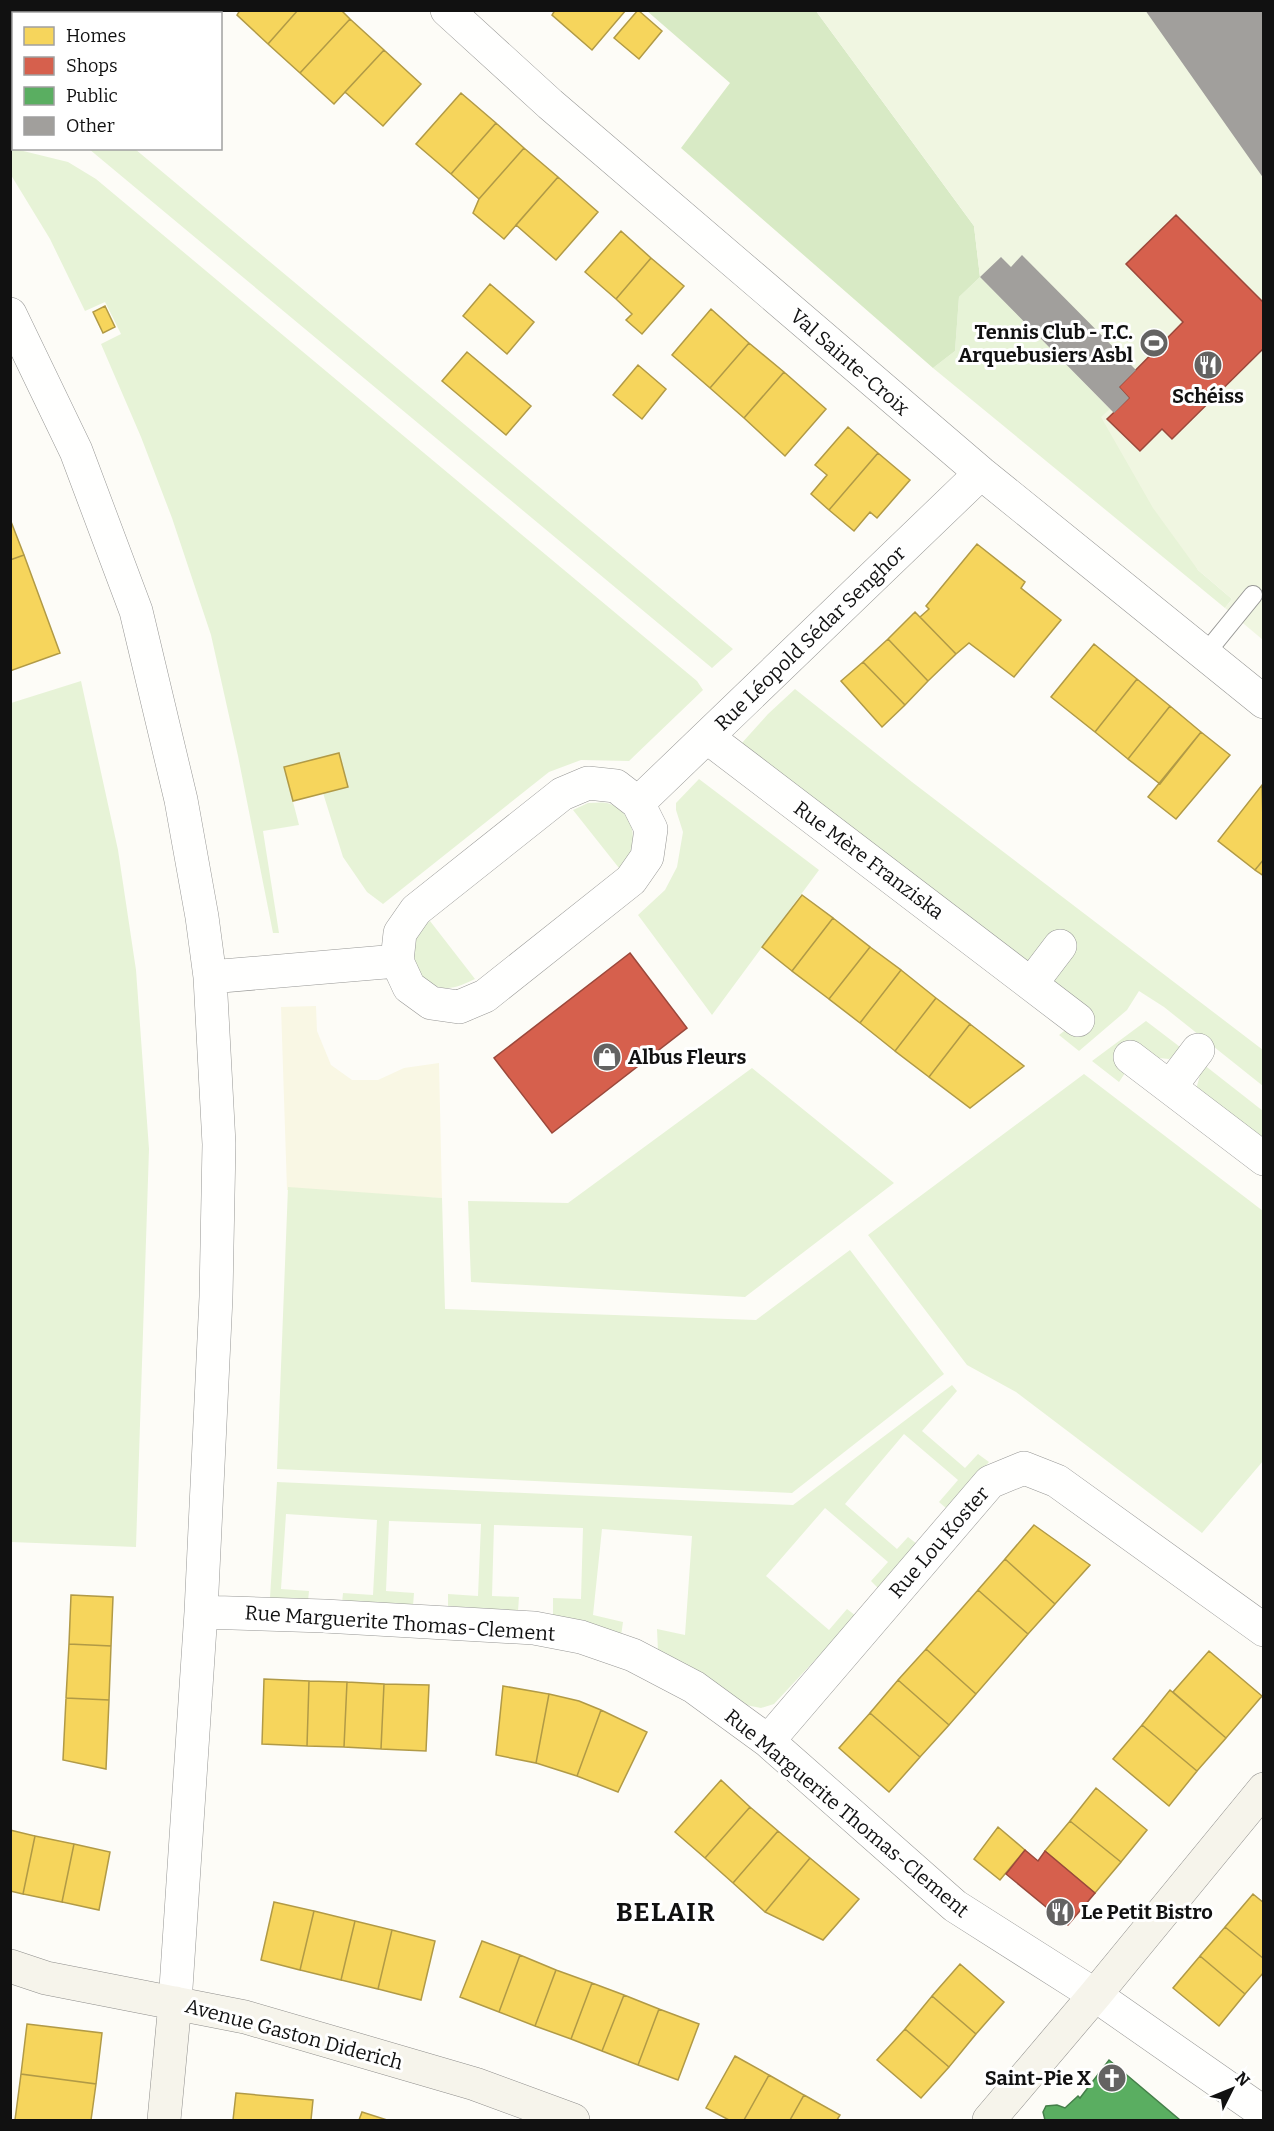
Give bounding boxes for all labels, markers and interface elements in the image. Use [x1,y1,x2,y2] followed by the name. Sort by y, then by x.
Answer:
[12,12,222,150] legend
[66,25,126,47] text: Homes
[66,55,118,77] text: Shops
[66,85,118,107] text: Public
[66,115,115,137] text: Other
[786,304,914,420] street label: Val Sainte-Croix
[958,320,1133,367] place label: Tennis Club - T.C. Arquebusiers Asbl
[1138,327,1170,359] sports icon: Tennis Club - T.C. Arquebusiers Asbl
[1192,349,1224,381] restaurant icon: Schéiss
[1172,384,1244,408] place label: Schéiss
[710,540,910,735] street label: Rue Léopold Sédar Senghor
[789,796,949,924] street label: Rue Mère Franziska
[591,1041,623,1073] shop icon: Albus Fleurs
[628,1045,747,1069] place label: Albus Fleurs
[884,1481,994,1603] street label: Rue Lou Koster
[244,1600,556,1646] street label: Rue Marguerite Thomas-Clement
[720,1704,974,1922] street label: Rue Marguerite Thomas-Clement
[1044,1896,1076,1928] restaurant icon: Le Petit Bistro
[616,1897,716,1928] district label: BELAIR
[1081,1900,1213,1924] place label: Le Petit Bistro
[183,1993,406,2075] street label: Avenue Gaston Diderich
[1202,2059,1262,2119] north arrow
[1096,2062,1128,2094] church icon: Saint-Pie X
[985,2066,1091,2090] place label: Saint-Pie X
[1231,2068,1254,2090] text: N

